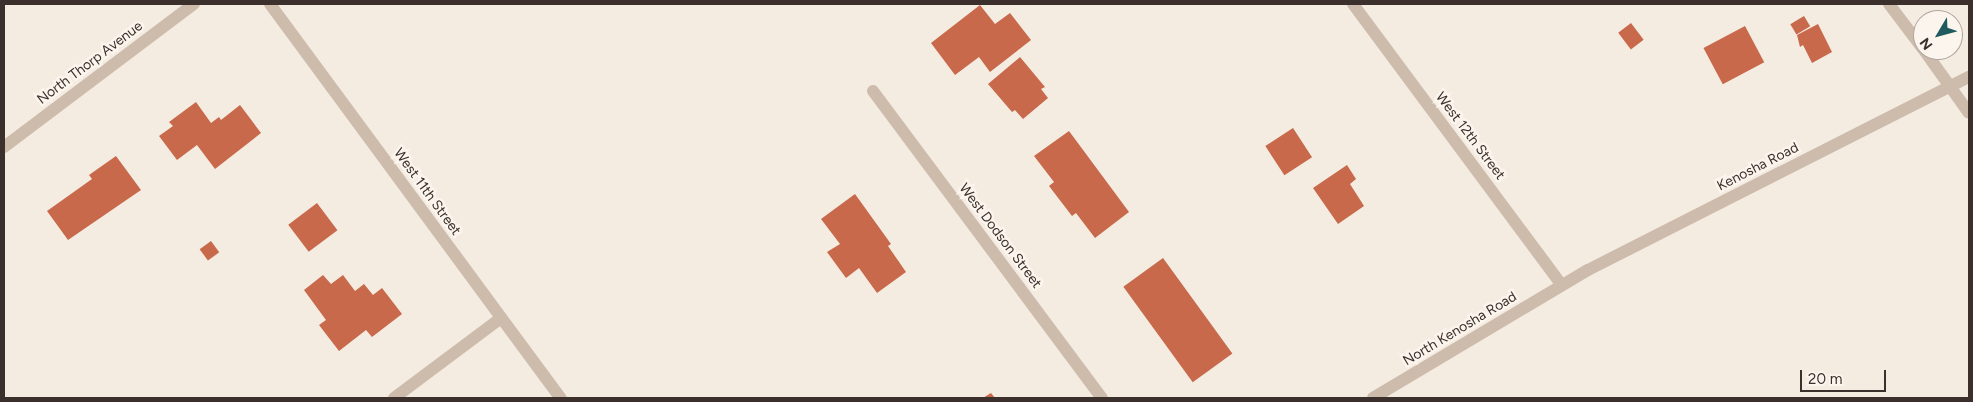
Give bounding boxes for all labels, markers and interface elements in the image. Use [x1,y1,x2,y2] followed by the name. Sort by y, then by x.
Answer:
[1913,10,1963,60] north arrow
[34,18,146,108] street label: North Thorp Avenue
[1916,34,1936,53] text: N
[1432,89,1508,183] street label: West 12th Street
[1714,139,1802,195] street label: Kenosha Road
[390,145,464,239] street label: West 11th Street
[955,180,1045,292] street label: West Dodson Street
[1400,288,1520,370] street label: North Kenosha Road
[1803,360,1889,392] scale bar
[1808,370,1842,388] text: 20 m

